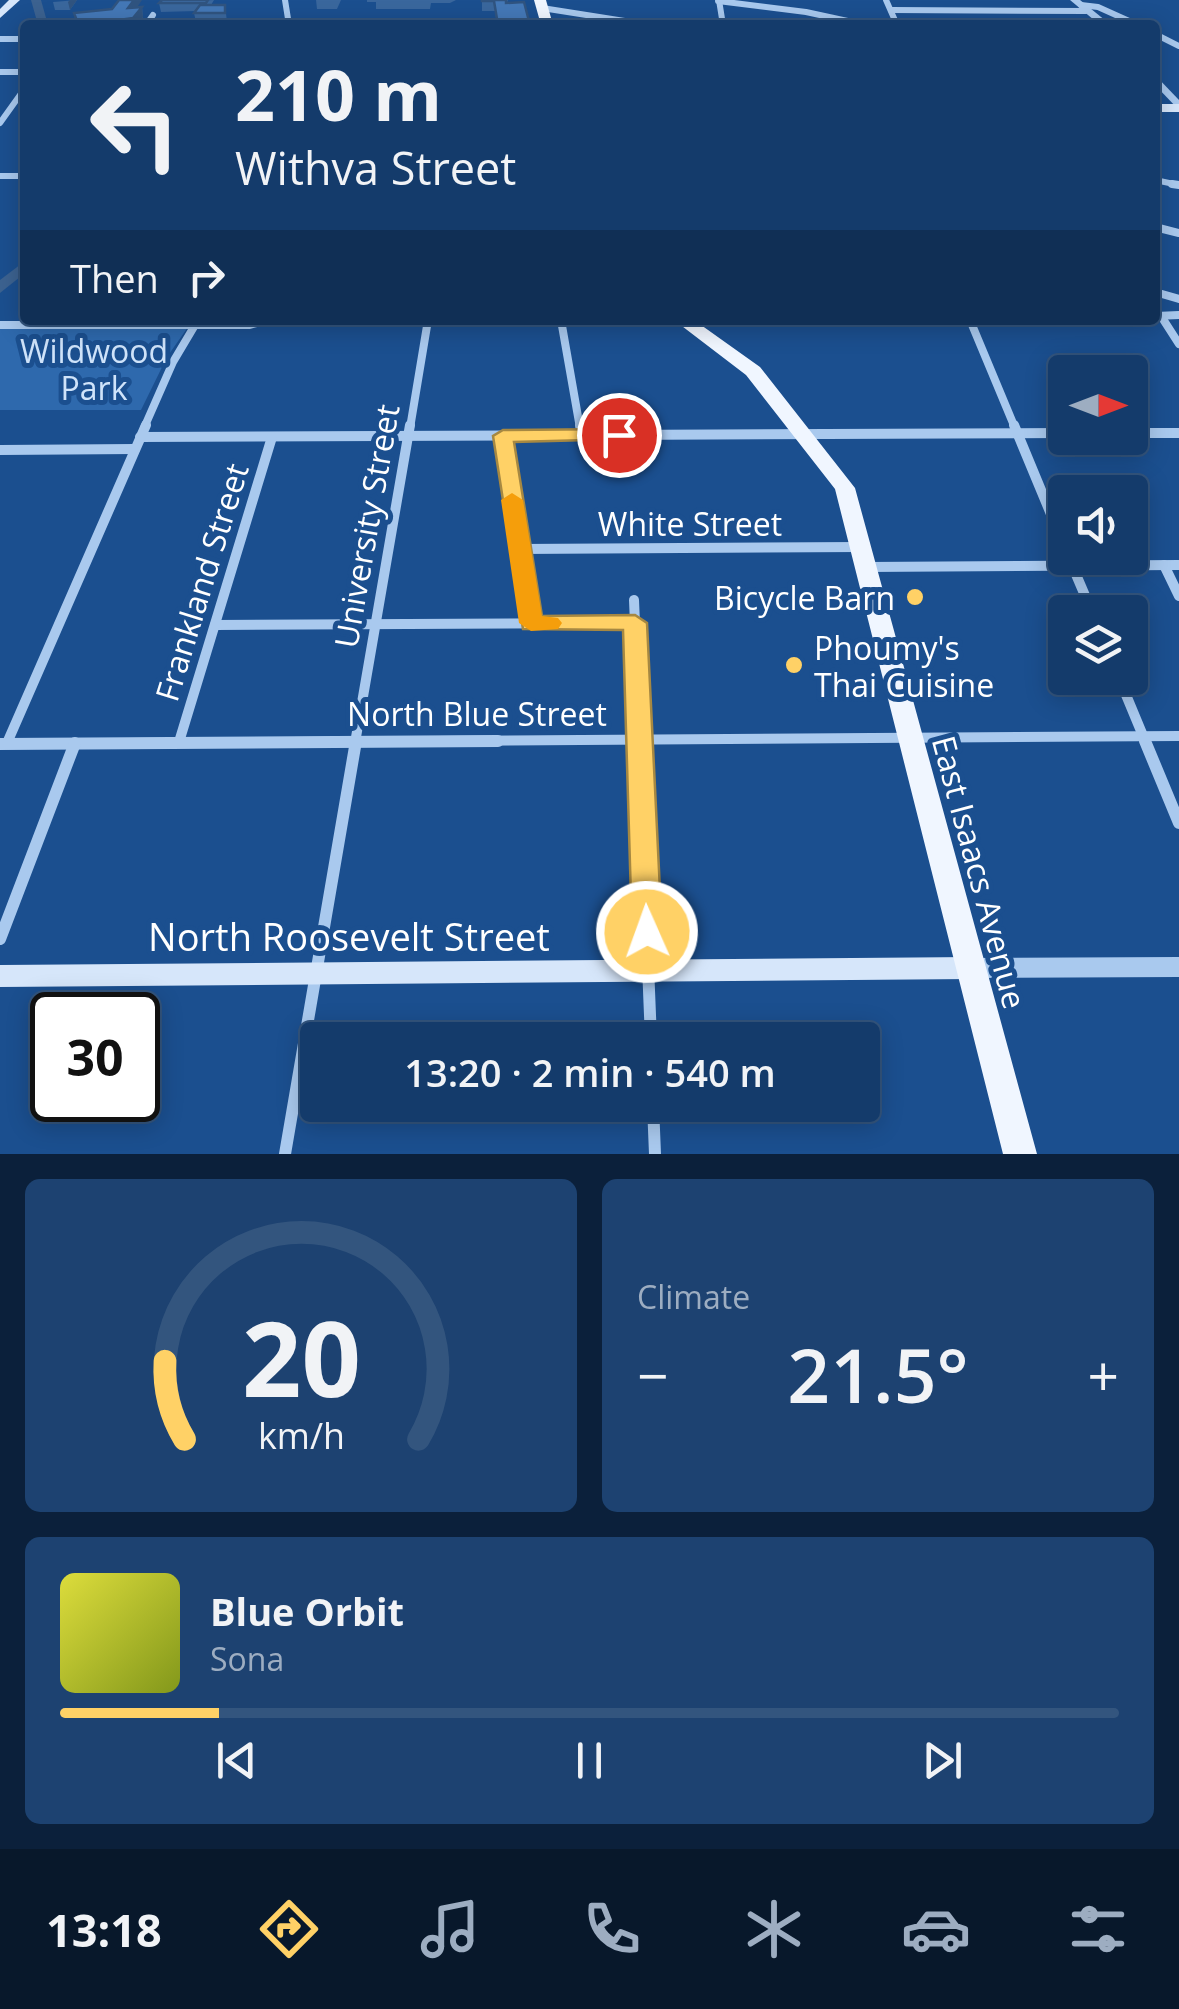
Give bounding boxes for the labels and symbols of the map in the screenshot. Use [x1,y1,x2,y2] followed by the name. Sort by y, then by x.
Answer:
[20,329,168,409] park label: Wildwood Park
[1048,355,1148,455] north arrow
[577,393,662,478] pin
[323,401,409,651] street label: University Street
[144,458,258,706] street label: Frankland Street
[598,502,782,545] street label: White Street
[714,576,895,619] place label: Bicycle Barn
[904,586,926,608] marker: Bicycle Barn
[814,626,994,706] place label: Phoumy's Thai Cuisine
[783,654,805,676] marker: Phoumy's Thai Cuisine
[347,692,607,735] street label: North Blue Street
[923,731,1037,1013] street label: East Isaacs Avenue
[595,880,699,984] position arrow
[148,910,550,962] street label: North Roosevelt Street
[30,992,160,1122] speed limit sign: 30

